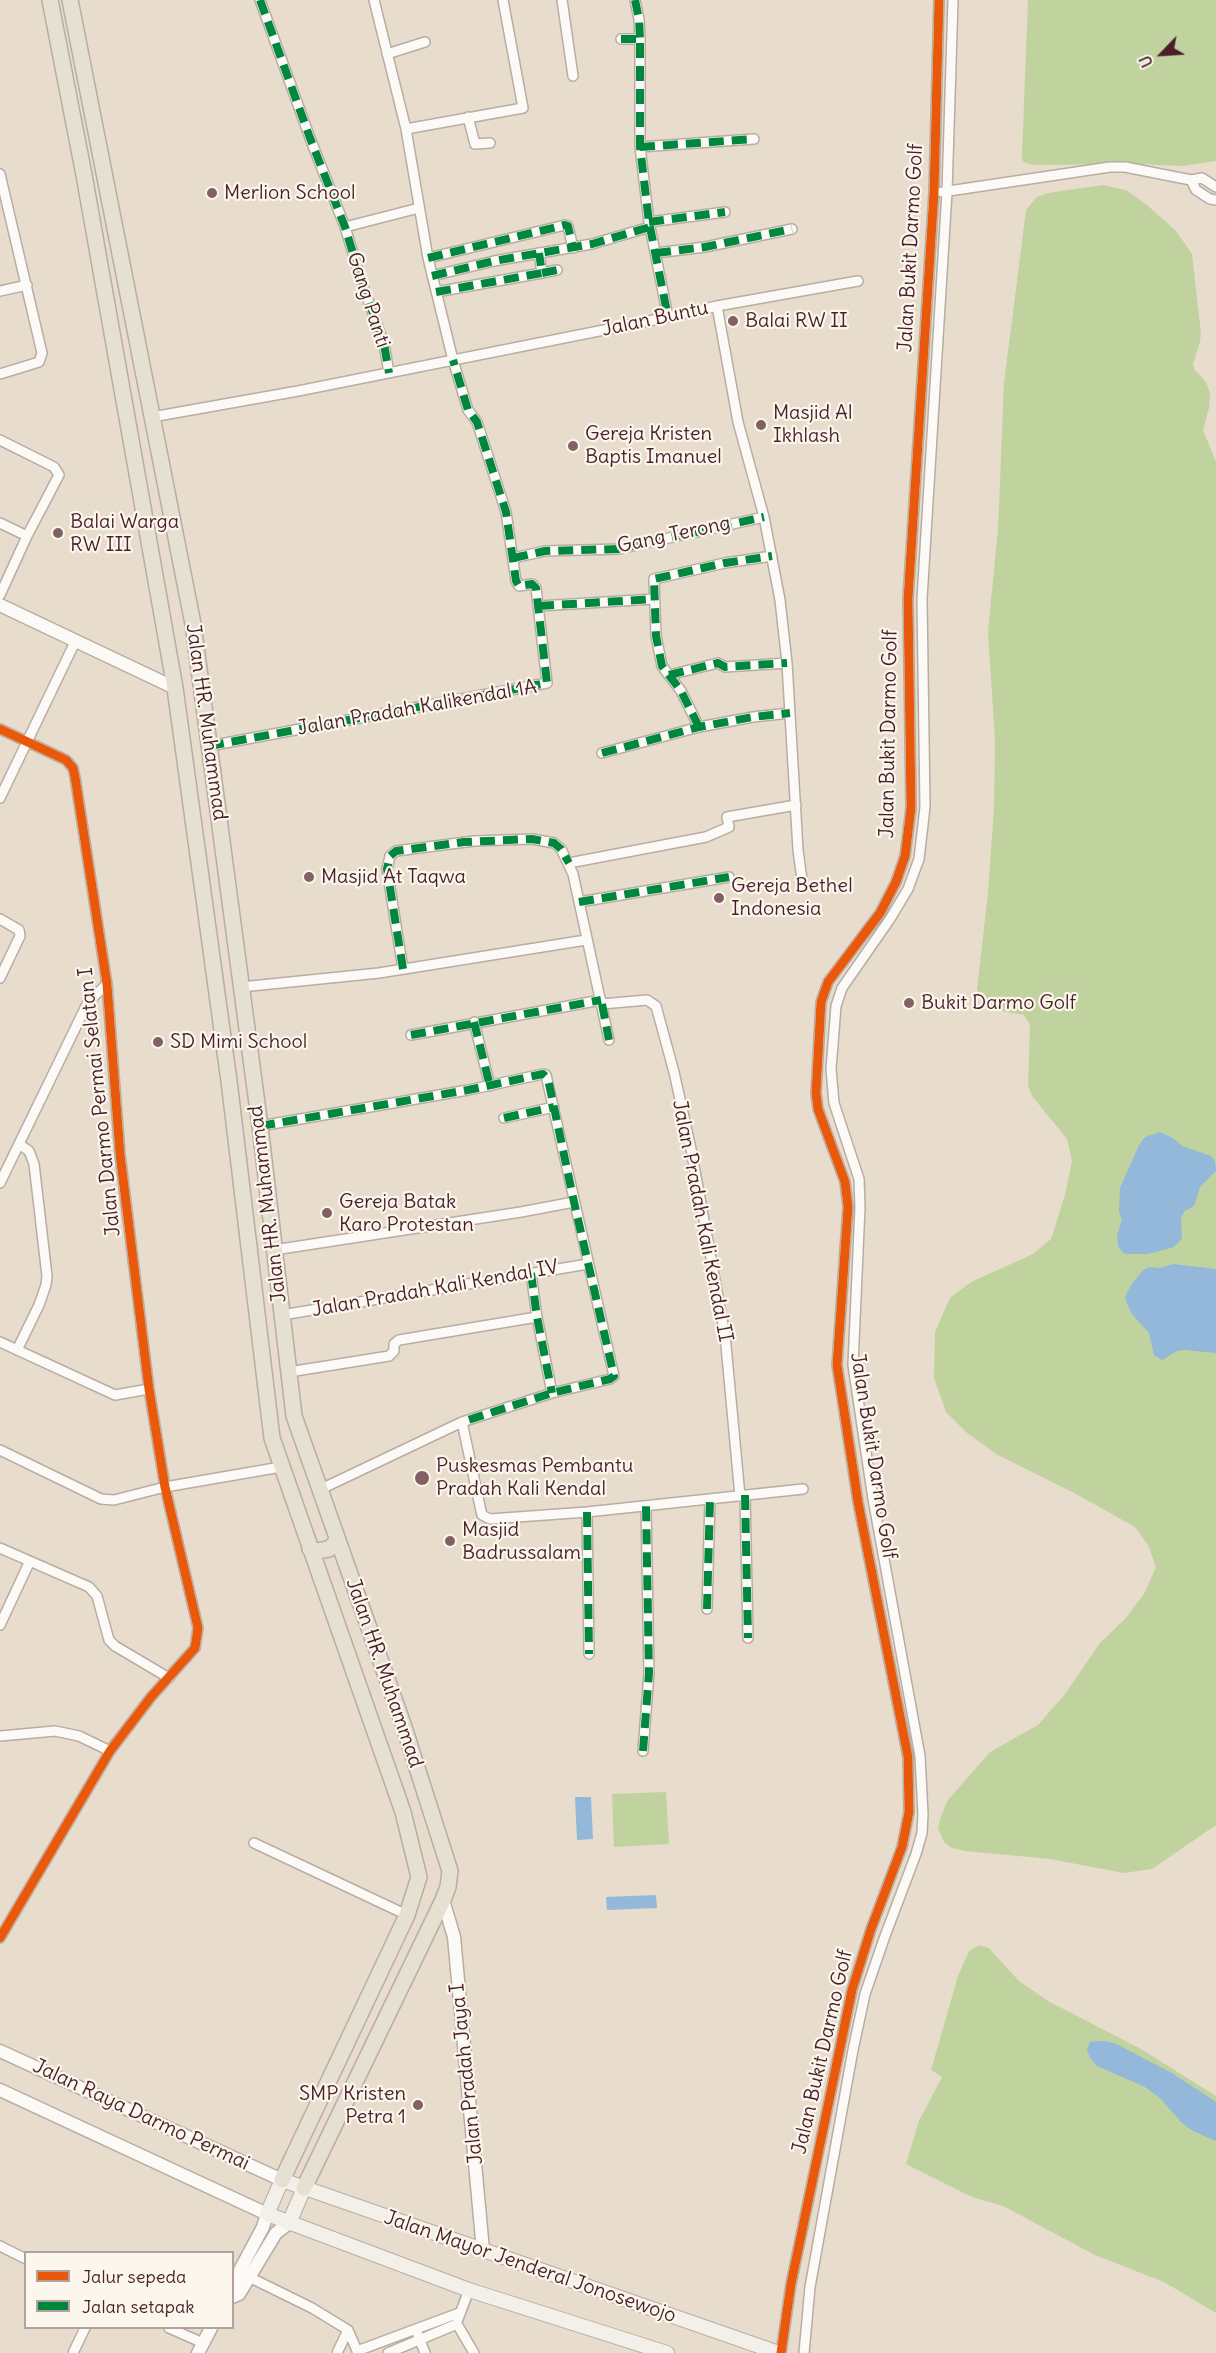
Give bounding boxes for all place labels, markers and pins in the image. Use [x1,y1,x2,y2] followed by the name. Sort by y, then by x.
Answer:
[224,181,355,205] place label: Merlion School
[205,186,219,200] marker: Merlion School
[745,309,848,333] place label: Balai RW II
[726,314,740,328] marker: Balai RW II
[773,401,852,448] place label: Masjid Al Ikhlash
[754,418,768,432] marker: Masjid Al Ikhlash
[585,422,722,469] place label: Gereja Kristen Baptis Imanuel
[566,439,580,453] marker: Gereja Kristen Baptis Imanuel
[70,510,179,557] place label: Balai Warga RW III
[51,526,65,540] marker: Balai Warga RW III
[321,865,466,889] place label: Masjid At Taqwa
[302,870,316,884] marker: Masjid At Taqwa
[731,874,853,921] place label: Gereja Bethel Indonesia
[712,891,726,905] marker: Gereja Bethel Indonesia
[921,991,1076,1015] place label: Bukit Darmo Golf
[902,996,916,1010] marker: Bukit Darmo Golf
[170,1030,307,1054] place label: SD Mimi School
[151,1035,165,1049] marker: SD Mimi School
[339,1190,474,1237] place label: Gereja Batak Karo Protestan
[320,1206,334,1220] marker: Gereja Batak Karo Protestan
[436,1454,633,1501] place label: Puskesmas Pembantu Pradah Kali Kendal
[413,1469,431,1487] marker: Puskesmas Pembantu Pradah Kali Kendal
[462,1518,581,1565] place label: Masjid Badrussalam
[443,1534,457,1548] marker: Masjid Badrussalam
[299,2082,406,2129] place label: SMP Kristen Petra 1
[411,2098,425,2112] marker: SMP Kristen Petra 1

